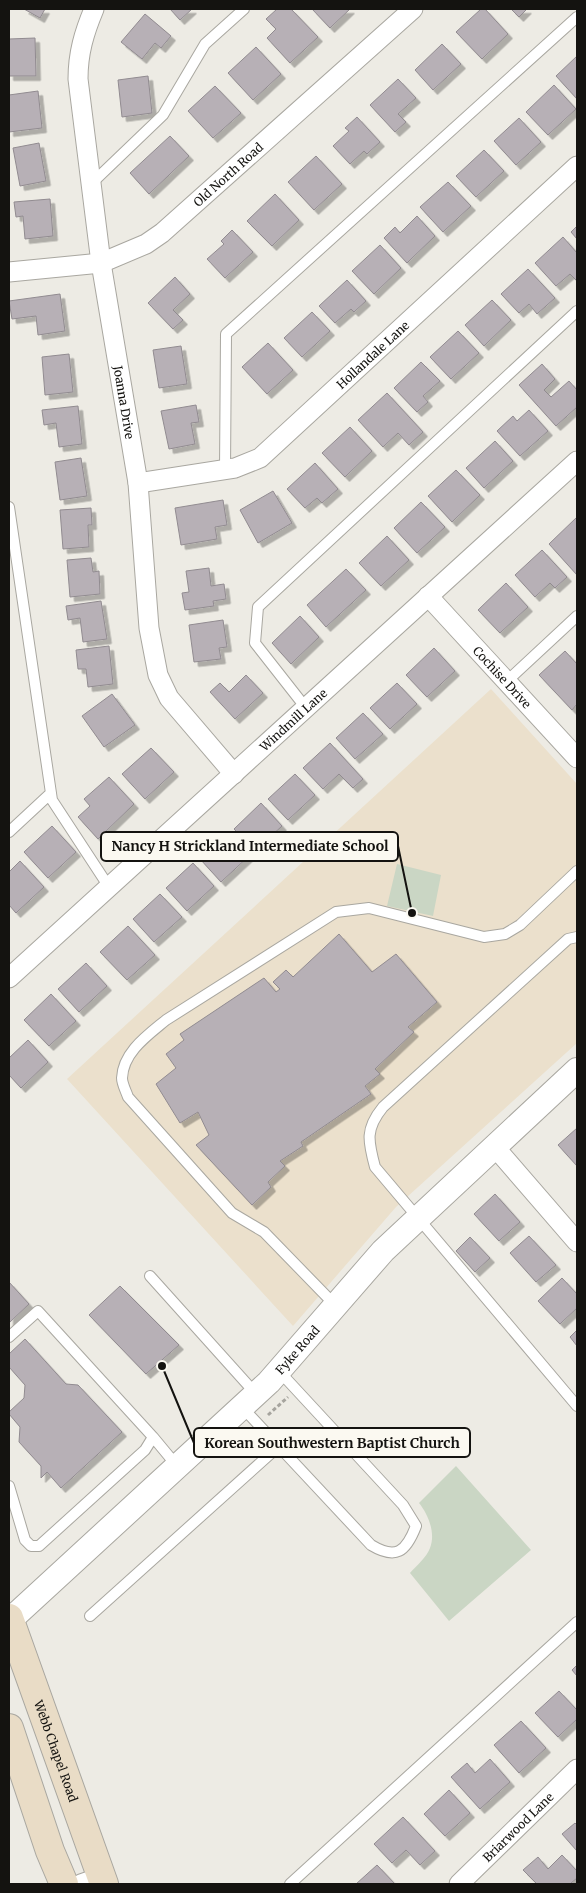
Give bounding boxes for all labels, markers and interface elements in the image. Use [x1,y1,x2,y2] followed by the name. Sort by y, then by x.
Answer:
[190,139,266,209] street label: Old North Road
[333,317,412,392] street label: Hollandale Lane
[111,364,138,440] street label: Joanna Drive
[470,643,535,711] street label: Cochise Drive
[256,685,330,755] street label: Windmill Lane
[101,832,398,861] callout: Nancy H Strickland Intermediate School
[112,837,389,855] text: Nancy H Strickland Intermediate School
[272,1322,322,1377] street label: Fyke Road
[194,1428,470,1457] callout: Korean Southwestern Baptist Church
[204,1434,460,1452] text: Korean Southwestern Baptist Church
[31,1697,81,1804] street label: Webb Chapel Road
[479,1789,556,1865] street label: Briarwood Lane

